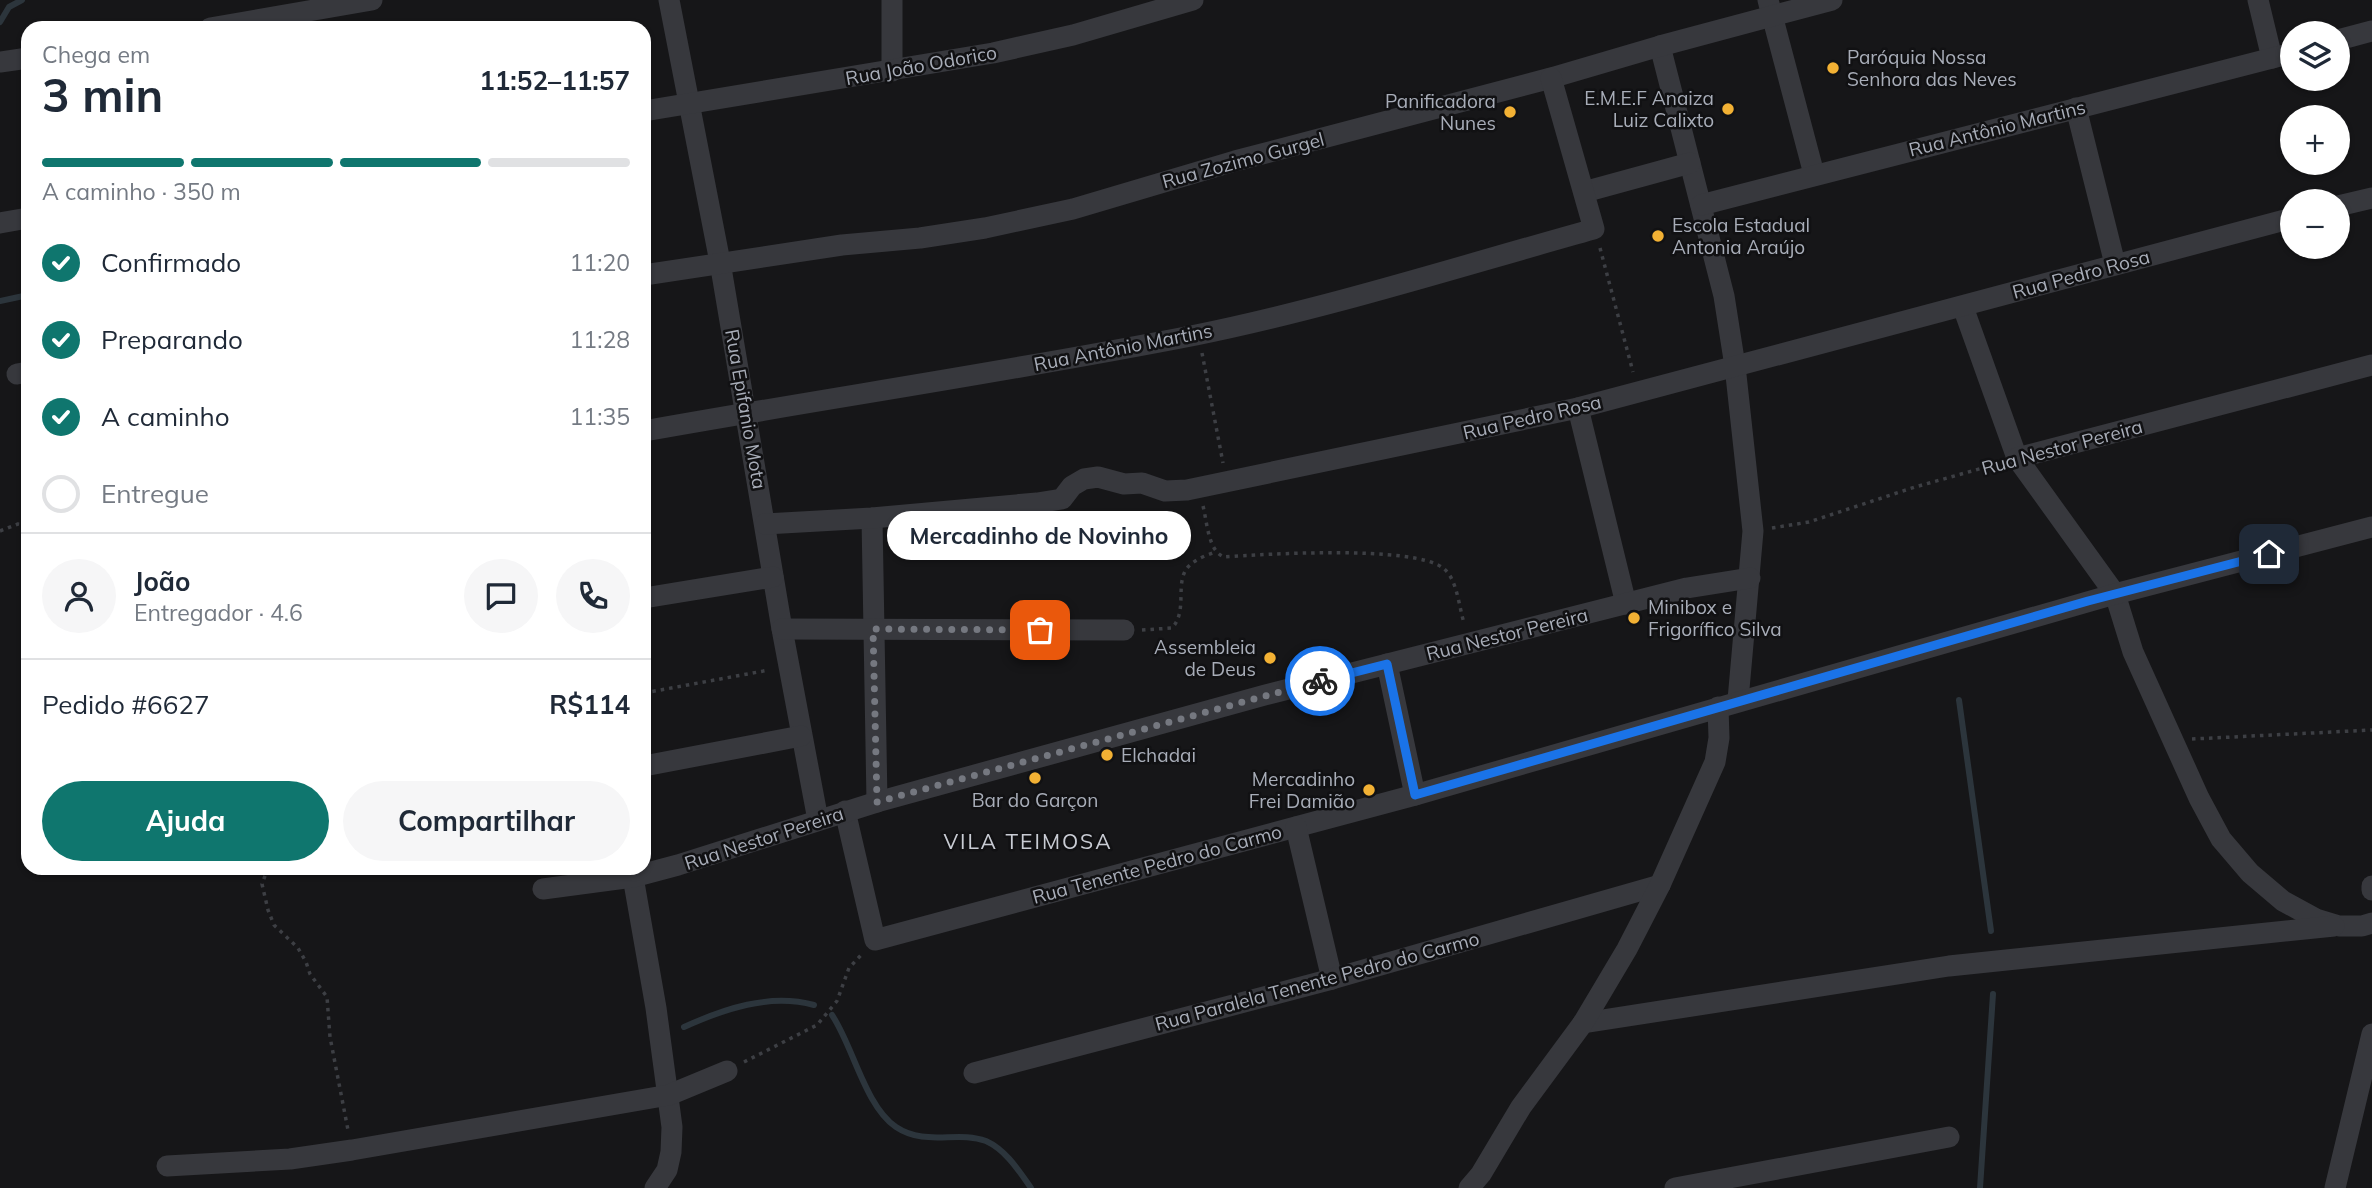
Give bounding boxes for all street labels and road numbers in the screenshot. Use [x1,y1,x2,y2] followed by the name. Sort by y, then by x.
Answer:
[843,40,999,90] street label: Rua João Odorico
[1906,94,2088,162] street label: Rua Antônio Martins
[1159,127,1327,193] street label: Rua Zozimo Gurgel
[2010,244,2152,304] street label: Rua Pedro Rosa
[1032,318,1214,376] street label: Rua Antônio Martins
[720,327,772,491] street label: Rua Epifanio Mota
[1460,389,1604,445] street label: Rua Pedro Rosa
[1979,414,2145,480] street label: Rua Nestor Pereira
[1424,602,1590,666] street label: Rua Nestor Pereira
[681,801,847,875] street label: Rua Nestor Pereira
[1030,819,1284,909] street label: Rua Tenente Pedro do Carmo
[1152,926,1482,1036] street label: Rua Paralela Tenente Pedro do Carmo

